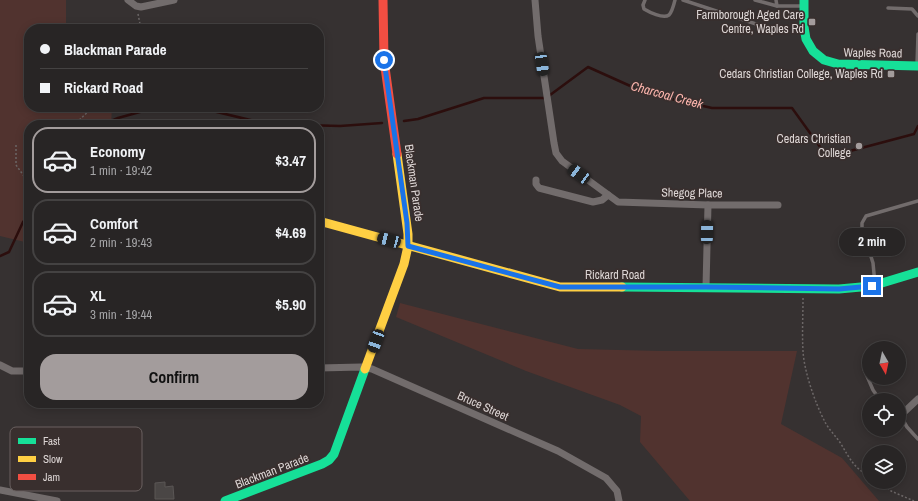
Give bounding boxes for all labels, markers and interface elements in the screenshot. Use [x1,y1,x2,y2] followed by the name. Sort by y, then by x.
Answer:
[696,7,804,37] place label: Farmborough Aged Care Centre, Waples Rd
[807,17,817,27] marker: Farmborough Aged Care Centre, Waples Rd
[64,39,167,60] text: Blackman Parade
[844,44,902,62] street label: Waples Road
[375,51,393,69] route start
[534,51,550,77] car
[719,66,883,82] place label: Cedars Christian College, Waples Rd
[886,69,896,79] marker: Cedars Christian College, Waples Rd
[64,77,143,98] text: Rickard Road
[629,77,706,113] water label: Charcoal Creek
[777,131,851,161] place label: Cedars Christian College
[90,141,145,162] text: Economy
[854,141,864,151] marker: Cedars Christian College
[42,142,78,178] icon: car
[401,143,427,223] street label: Blackman Parade
[275,150,306,171] text: $3.47
[90,162,152,179] text: 1 min · 19:42
[566,162,592,186] car
[661,184,723,202] street label: Shegog Place
[90,213,138,234] text: Comfort
[42,214,78,250] icon: car
[701,220,713,244] car
[275,222,306,243] text: $4.69
[839,228,905,256] callout: 2 min
[376,231,402,249] car
[858,233,886,250] text: 2 min
[90,234,152,251] text: 2 min · 19:43
[585,267,645,283] street label: Rickard Road
[863,277,881,295] route end
[90,285,106,306] text: XL
[42,286,78,322] icon: car
[275,294,306,315] text: $5.90
[90,306,152,323] text: 3 min · 19:44
[366,328,386,354] car
[862,341,906,385] north arrow
[862,341,906,489] map controls
[40,354,308,400] button: Confirm
[455,388,511,425] street label: Bruce Street
[862,393,906,437] button: locate
[10,427,142,491] legend
[43,434,61,448] text: Fast
[862,445,906,489] button: layers
[233,450,311,492] street label: Blackman Parade
[43,452,63,466] text: Slow
[43,470,60,484] text: Jam

